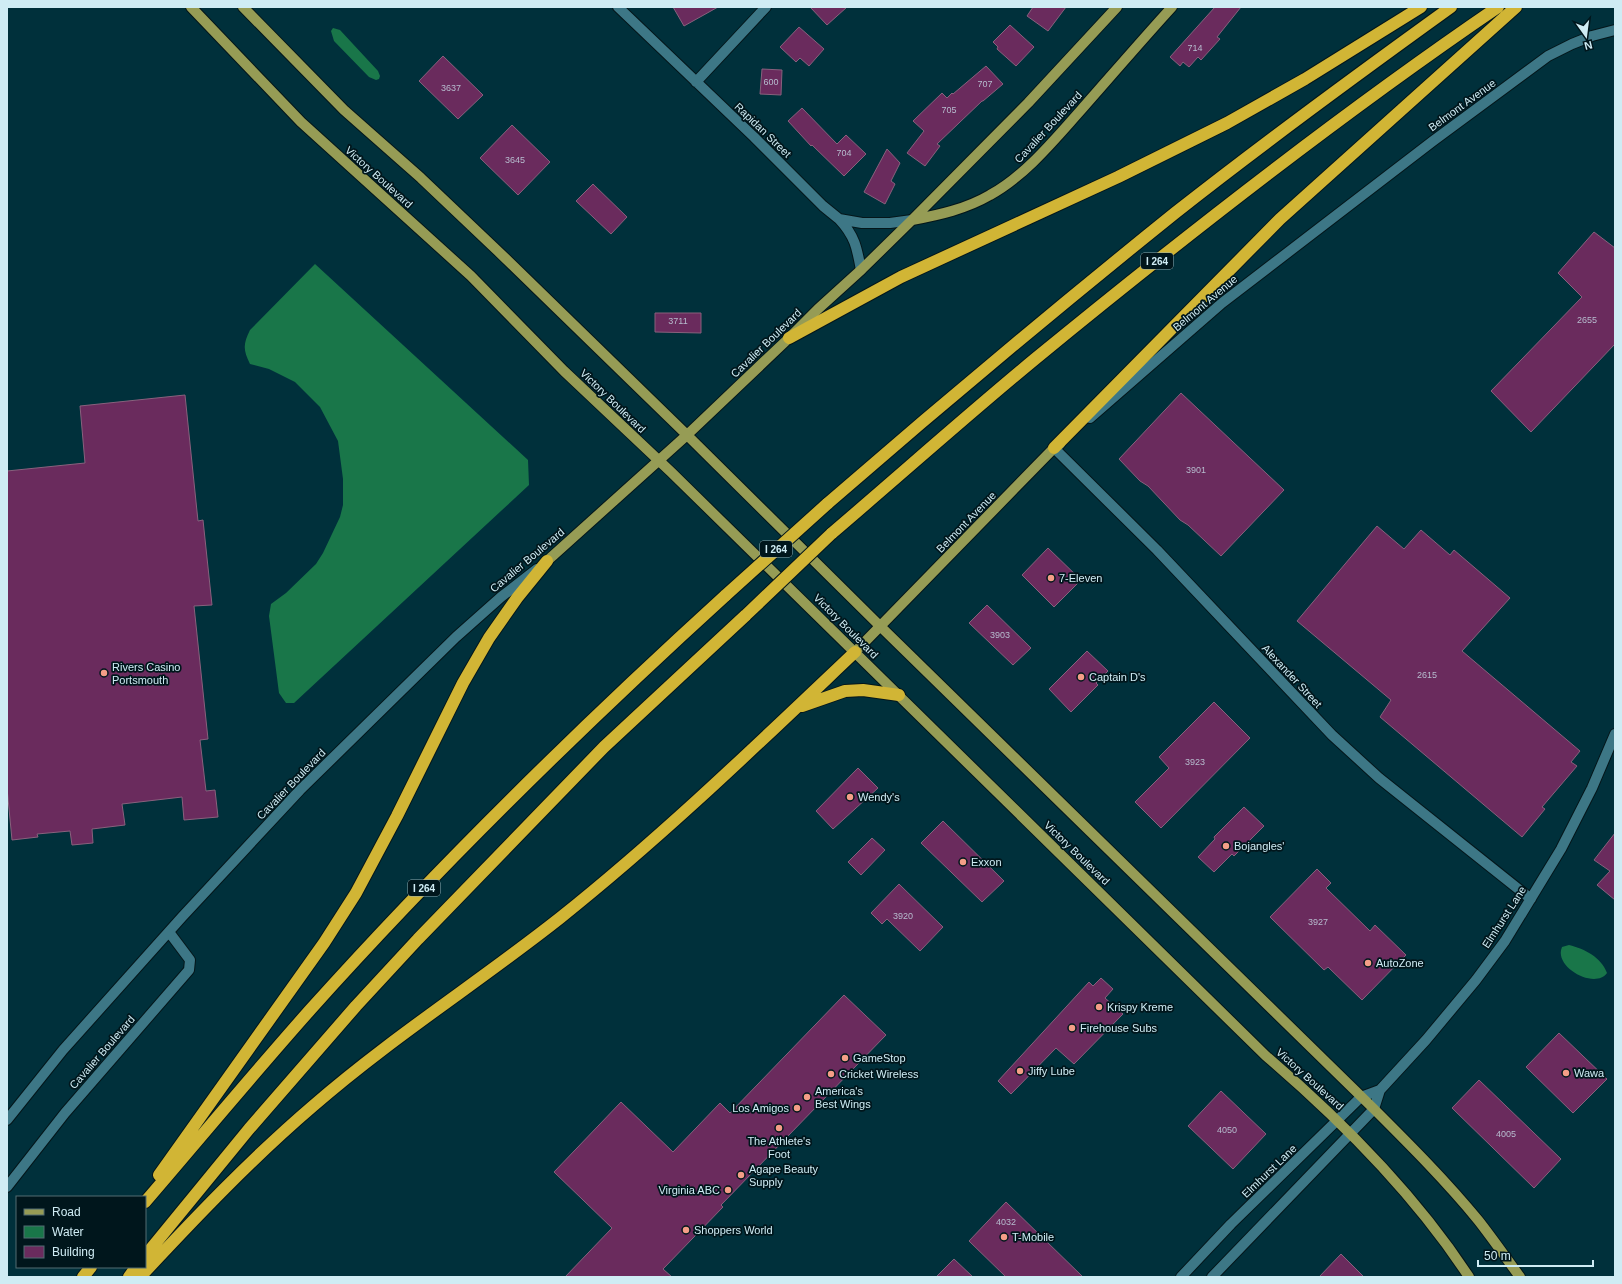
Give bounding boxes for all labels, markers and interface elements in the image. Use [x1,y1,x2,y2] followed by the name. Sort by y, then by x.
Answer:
[1566,16,1606,56] north arrow
[1583,39,1594,52] text: N
[1187,43,1203,53] house number: 714
[763,77,779,87] house number: 600
[1426,77,1498,133] street label: Belmont Avenue
[977,79,993,89] house number: 707
[441,83,461,93] house number: 3637
[1012,89,1084,165] street label: Cavalier Boulevard
[732,100,794,160] street label: Rapidan Street
[941,105,957,115] house number: 705
[343,144,415,210] street label: Victory Boulevard
[836,148,852,158] house number: 704
[505,155,525,165] house number: 3645
[1141,253,1173,269] road number: I 264
[1171,273,1239,333] street label: Belmont Avenue
[728,306,804,380] street label: Cavalier Boulevard
[1577,315,1597,325] house number: 2655
[668,316,688,326] house number: 3711
[578,367,648,435] street label: Victory Boulevard
[1186,465,1206,475] house number: 3901
[934,489,998,555] street label: Belmont Avenue
[488,526,566,594] street label: Cavalier Boulevard
[760,541,792,557] road number: I 264
[1059,572,1102,584] place label: 7-Eleven
[1046,573,1056,583] marker: 7-Eleven
[811,591,881,661] street label: Victory Boulevard
[990,630,1010,640] house number: 3903
[1260,642,1324,710] street label: Alexander Street
[112,661,180,686] place label: Rivers Casino Portsmouth
[99,668,109,678] marker: Rivers Casino Portsmouth
[1417,670,1437,680] house number: 2615
[1089,671,1146,683] place label: Captain D's
[1076,672,1086,682] marker: Captain D's
[254,746,328,822] street label: Cavalier Boulevard
[1185,757,1205,767] house number: 3923
[858,791,900,803] place label: Wendy's
[845,792,855,802] marker: Wendy's
[1042,819,1112,887] street label: Victory Boulevard
[1234,840,1284,852] place label: Bojangles'
[1221,841,1231,851] marker: Bojangles'
[971,856,1002,868] place label: Exxon
[958,857,968,867] marker: Exxon
[408,880,440,896] road number: I 264
[1480,884,1528,950] street label: Elmhurst Lane
[893,911,913,921] house number: 3920
[1308,917,1328,927] house number: 3927
[1376,957,1424,969] place label: AutoZone
[1363,958,1373,968] marker: AutoZone
[1107,1001,1173,1013] place label: Krispy Kreme
[1094,1002,1104,1012] marker: Krispy Kreme
[67,1013,137,1091] street label: Cavalier Boulevard
[1080,1022,1158,1034] place label: Firehouse Subs
[1067,1023,1077,1033] marker: Firehouse Subs
[1274,1046,1346,1112] street label: Victory Boulevard
[853,1052,906,1064] place label: GameStop
[840,1053,850,1063] marker: GameStop
[1028,1065,1075,1077] place label: Jiffy Lube
[1015,1066,1025,1076] marker: Jiffy Lube
[1574,1067,1605,1079] place label: Wawa
[839,1068,919,1080] place label: Cricket Wireless
[1561,1068,1571,1078] marker: Wawa
[826,1069,836,1079] marker: Cricket Wireless
[815,1085,871,1110] place label: America's Best Wings
[802,1092,812,1102] marker: America's Best Wings
[732,1102,789,1114] place label: Los Amigos
[792,1103,802,1113] marker: Los Amigos
[774,1123,784,1133] marker: The Athlete's Foot
[1217,1125,1237,1135] house number: 4050
[1496,1129,1516,1139] house number: 4005
[747,1135,811,1160] place label: The Athlete's Foot
[1239,1142,1299,1200] street label: Elmhurst Lane
[749,1163,819,1188] place label: Agape Beauty Supply
[736,1170,746,1180] marker: Agape Beauty Supply
[658,1184,720,1196] place label: Virginia ABC
[723,1185,733,1195] marker: Virginia ABC
[16,1196,146,1268] legend
[52,1205,81,1219] text: Road
[996,1217,1016,1227] house number: 4032
[694,1224,773,1236] place label: Shoppers World
[52,1225,84,1239] text: Water
[681,1225,691,1235] marker: Shoppers World
[1012,1231,1054,1243] place label: T-Mobile
[999,1232,1009,1242] marker: T-Mobile
[1478,1242,1593,1268] scale bar
[52,1245,95,1259] text: Building
[1484,1249,1511,1263] text: 50 m

